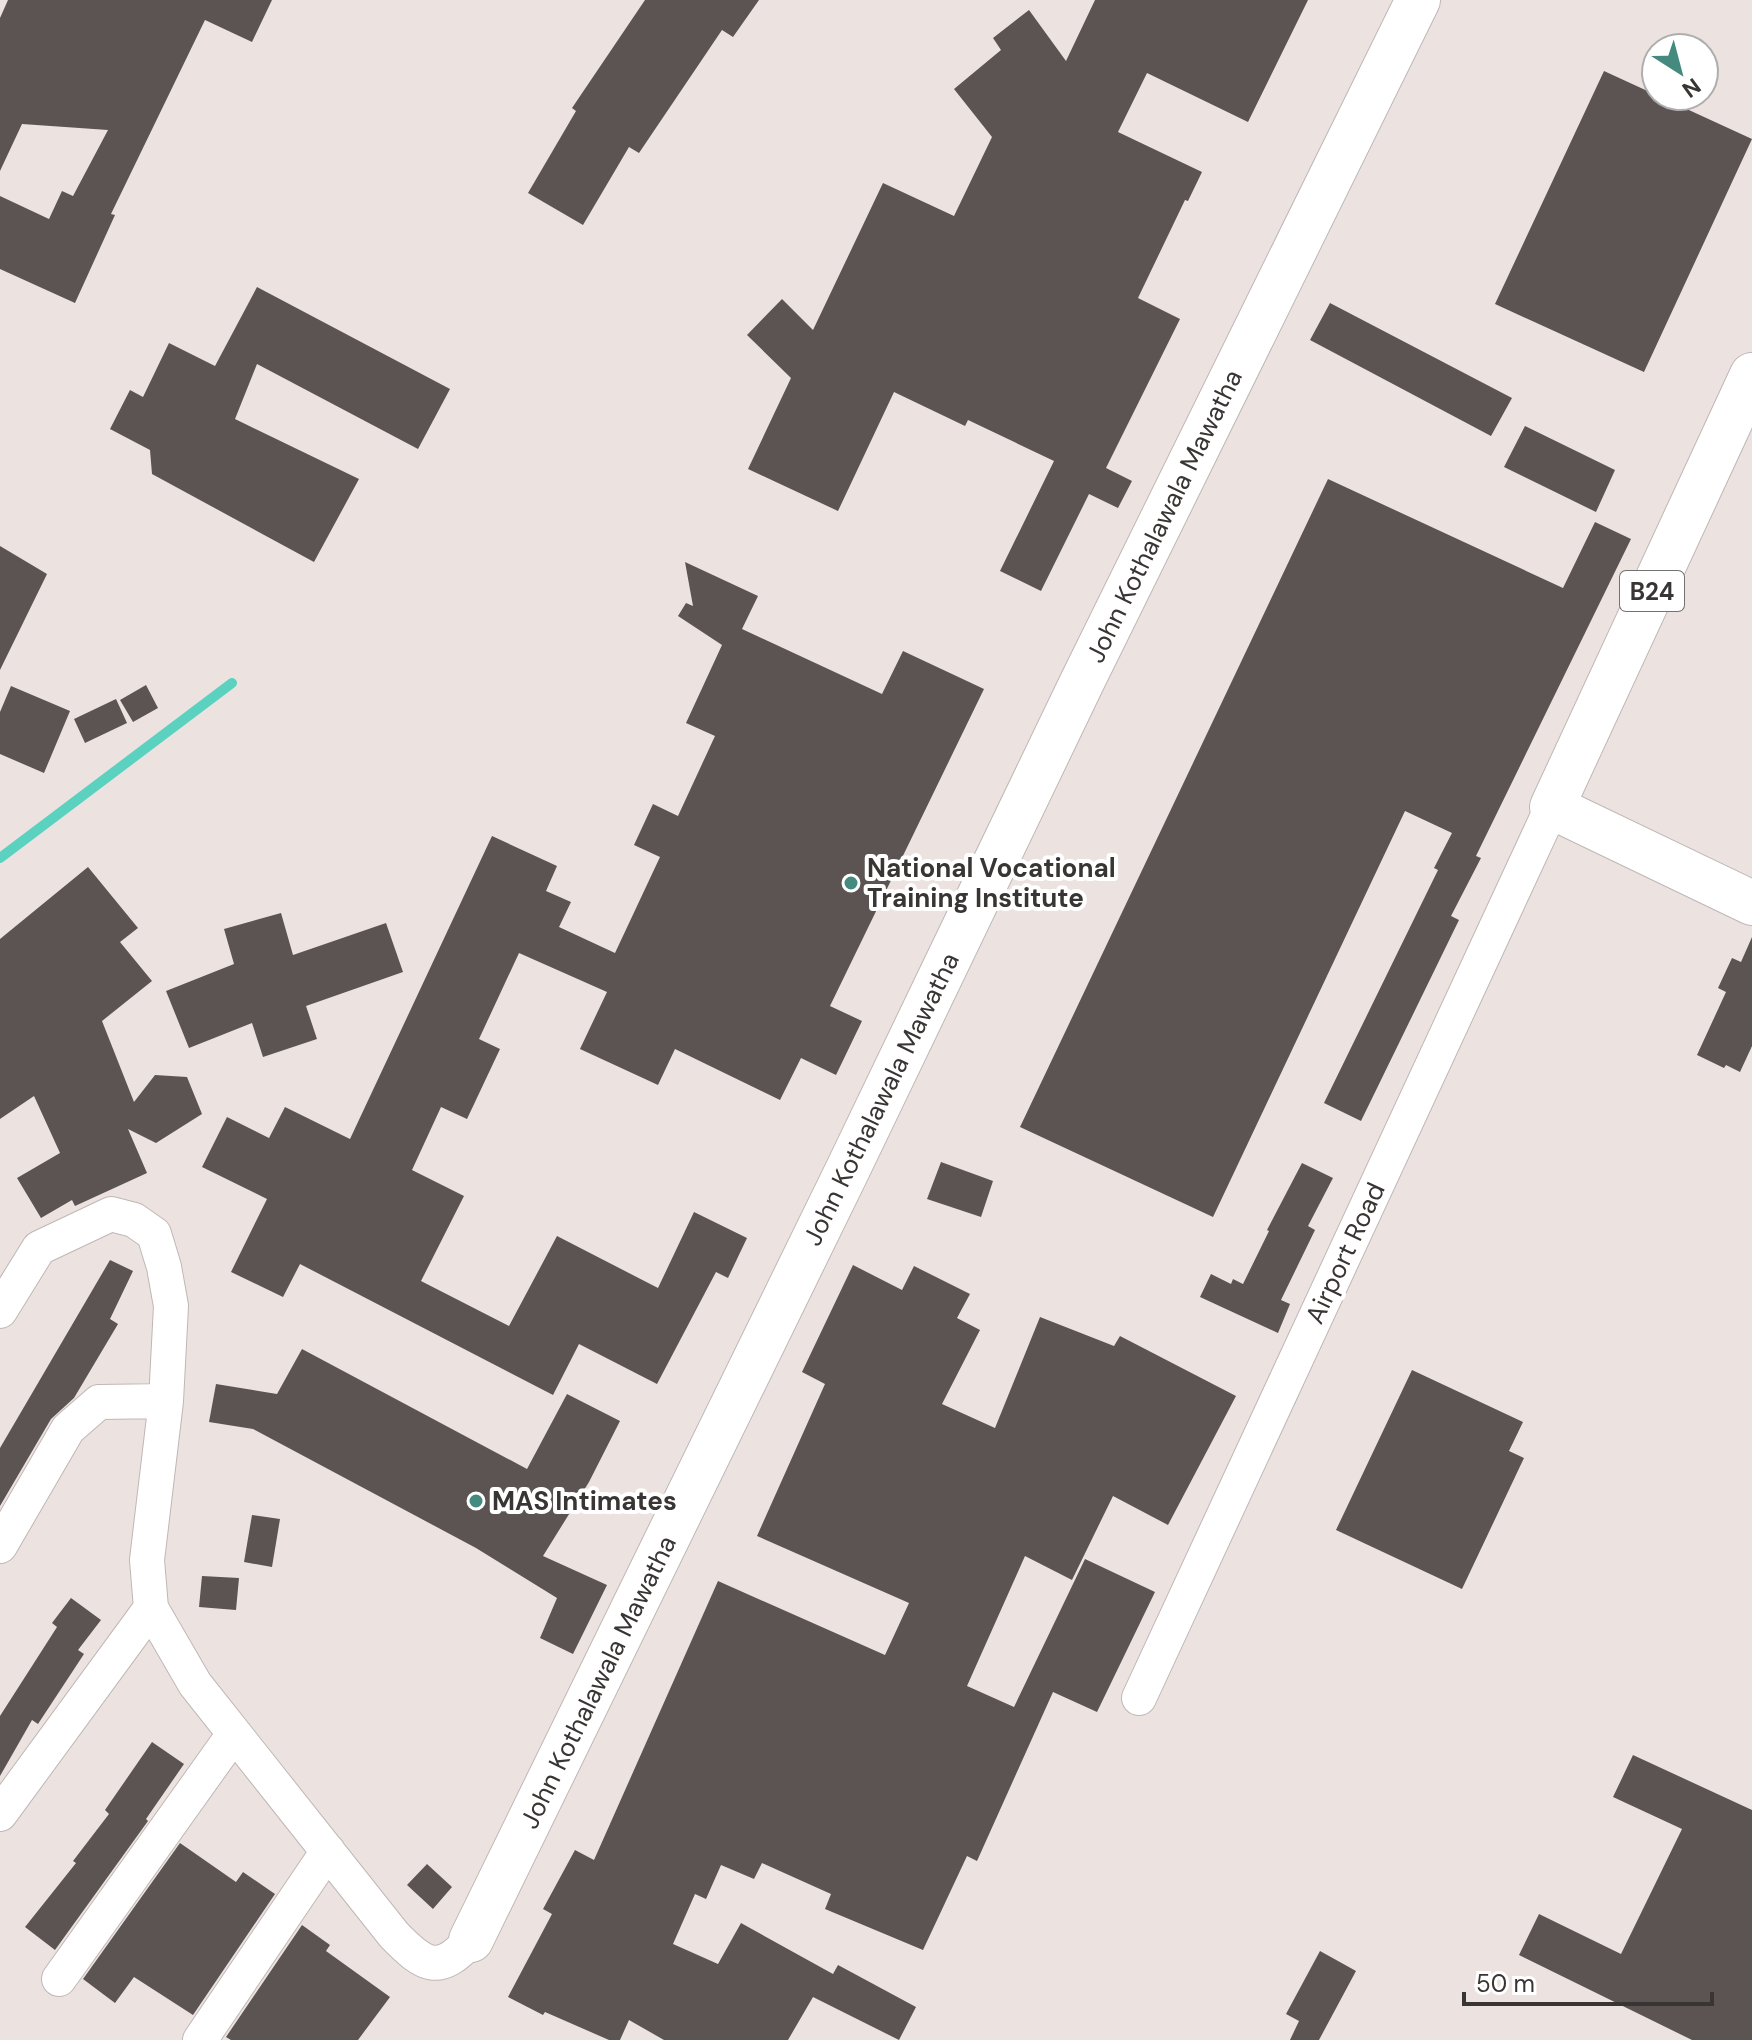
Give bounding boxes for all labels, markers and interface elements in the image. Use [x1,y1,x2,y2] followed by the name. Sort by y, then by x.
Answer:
[1640,32,1720,112] north arrow
[1676,71,1706,104] text: N
[1078,364,1250,668] street label: John Kothalawala Mawatha
[1620,571,1684,611] road number: B24
[867,851,1116,915] place label: National Vocational Training Institute
[842,874,860,892] marker: National Vocational Training Institute
[795,947,967,1251] street label: John Kothalawala Mawatha
[1297,1177,1393,1329] street label: Airport Road
[492,1484,677,1518] place label: MAS Intimates
[467,1492,485,1510] marker: MAS Intimates
[512,1530,684,1834] street label: John Kothalawala Mawatha
[1464,1956,1712,2006] scale bar
[1476,1968,1535,1999] text: 50 m

